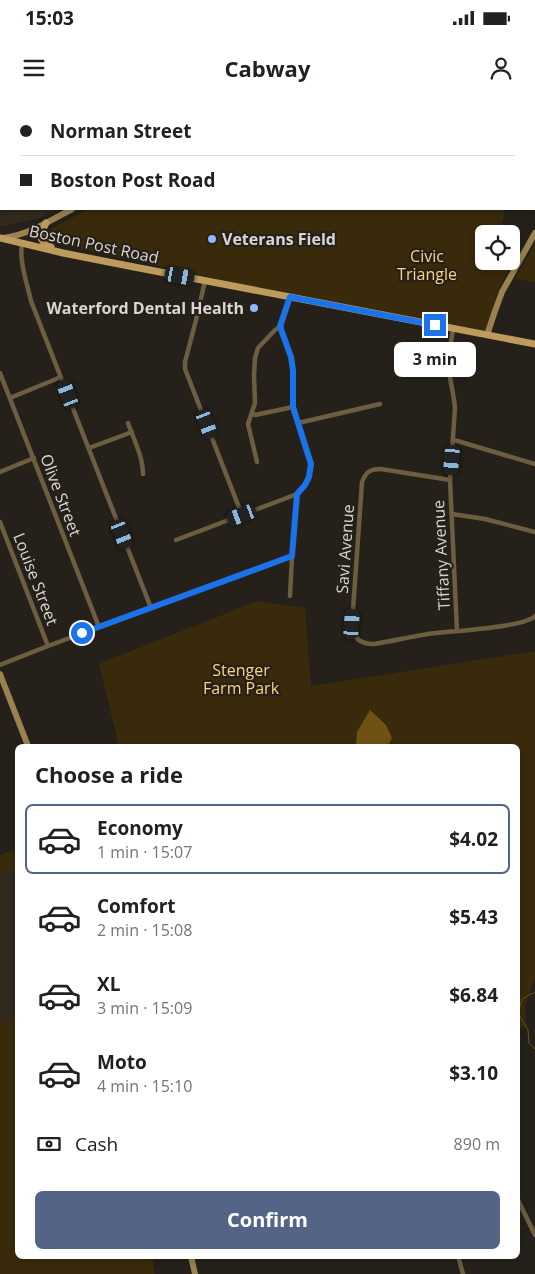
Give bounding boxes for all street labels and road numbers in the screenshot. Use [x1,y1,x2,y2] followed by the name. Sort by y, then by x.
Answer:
[27,220,161,268] street label: Boston Post Road
[35,451,87,540] street label: Olive Street
[427,499,455,611] street label: Tiffany Avenue
[331,504,359,594] street label: Savi Avenue
[8,530,64,629] street label: Louise Street

